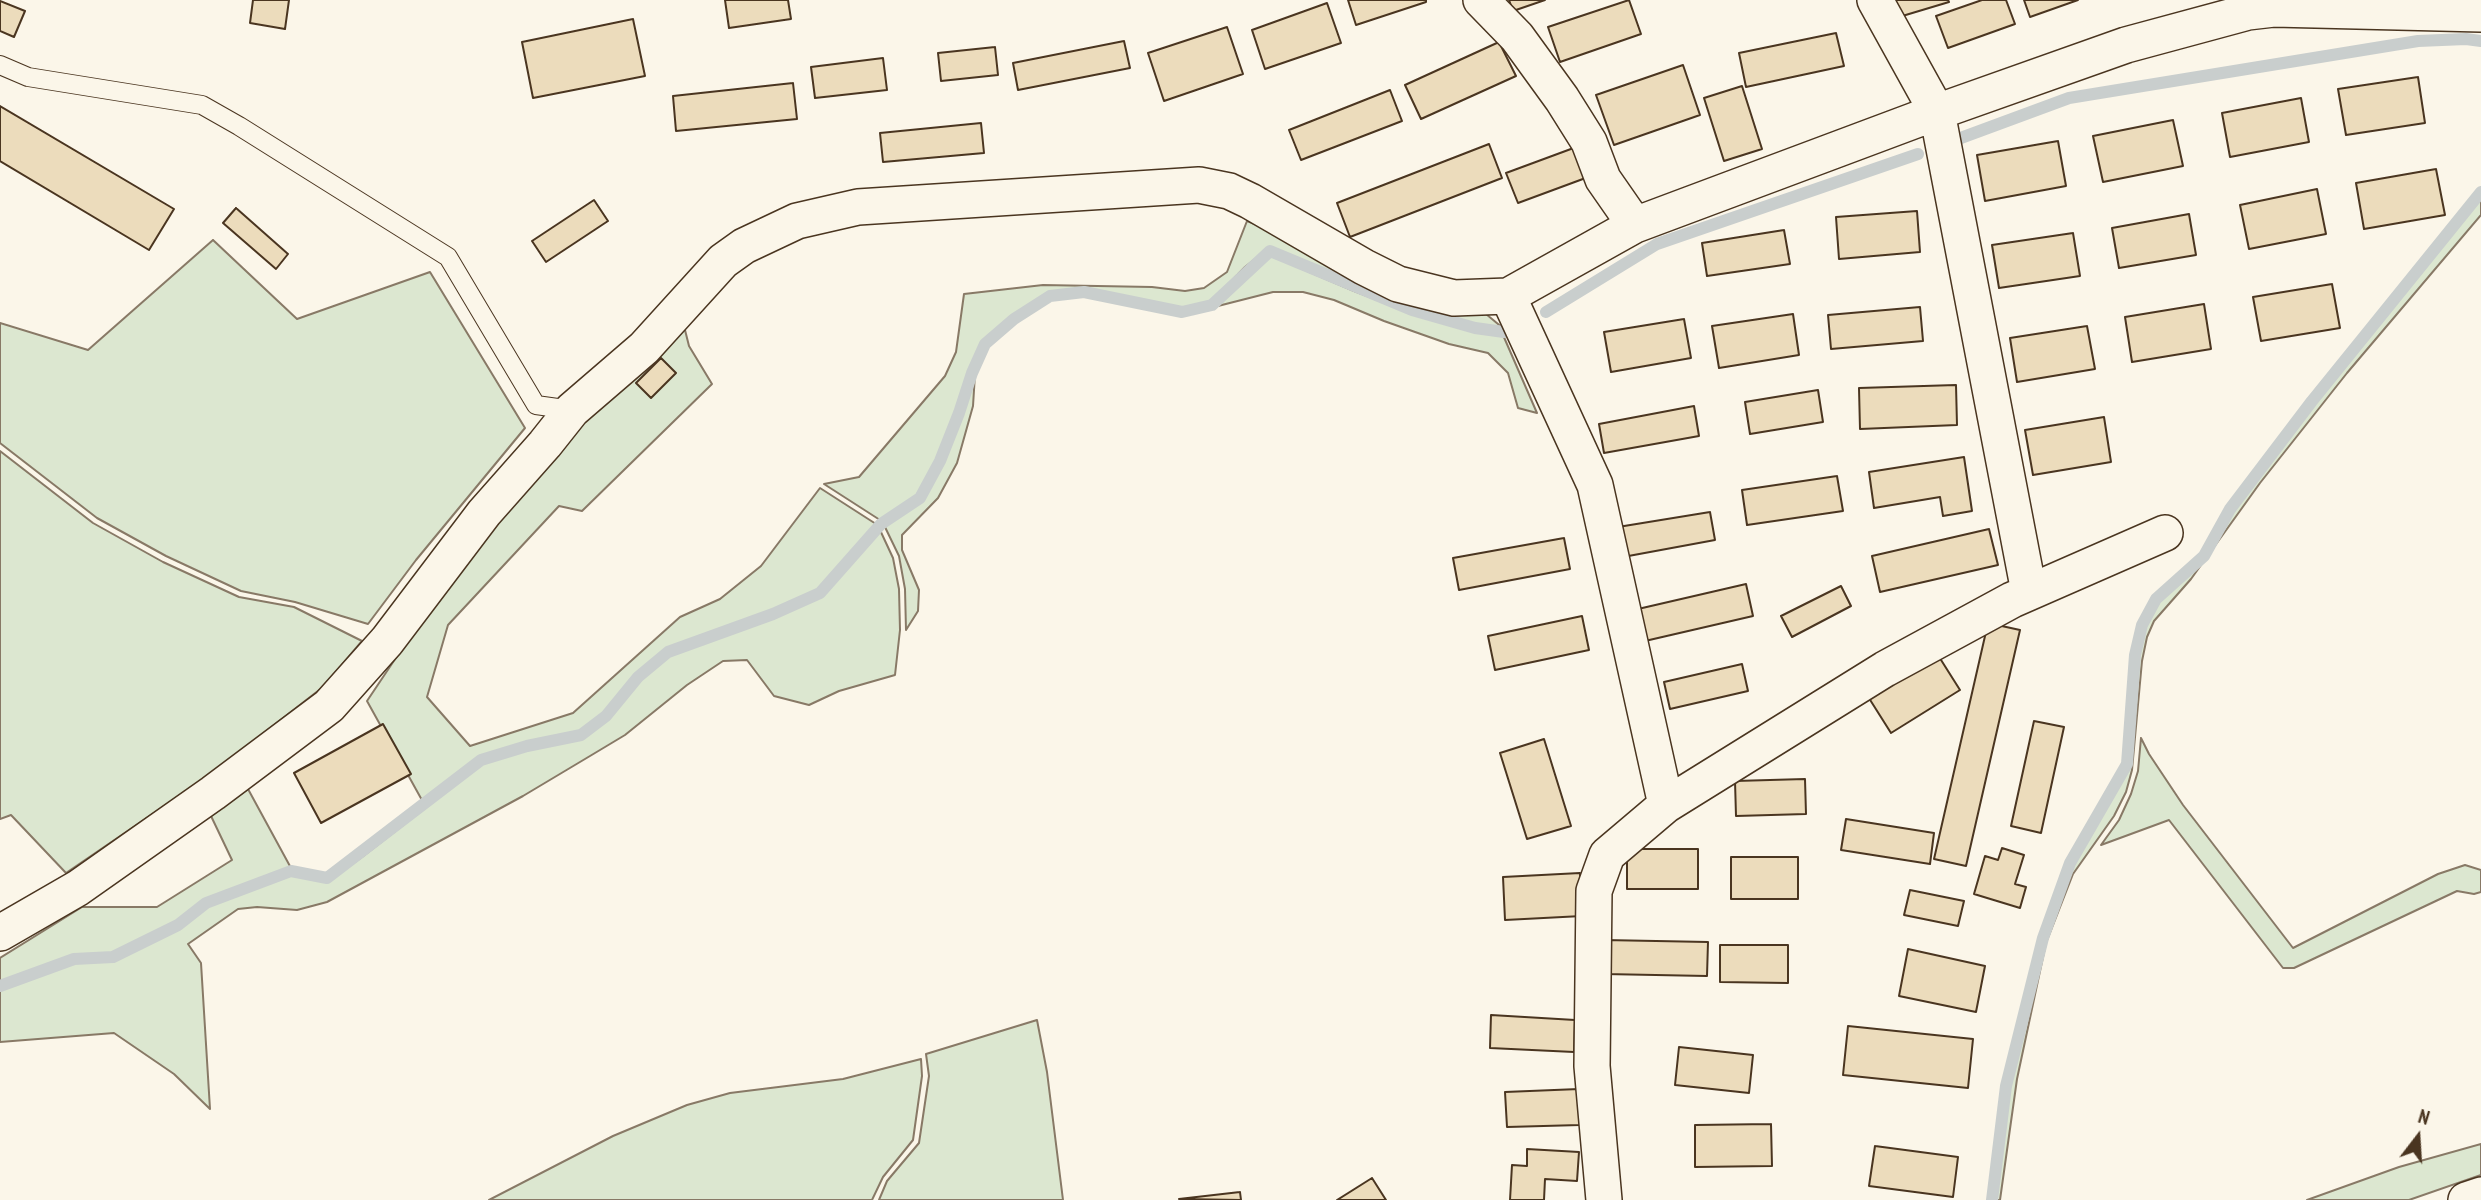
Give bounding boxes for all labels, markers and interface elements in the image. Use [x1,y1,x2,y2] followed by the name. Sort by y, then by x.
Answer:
[2383,1102,2453,1172] north arrow
[2416,1104,2433,1130] text: N

